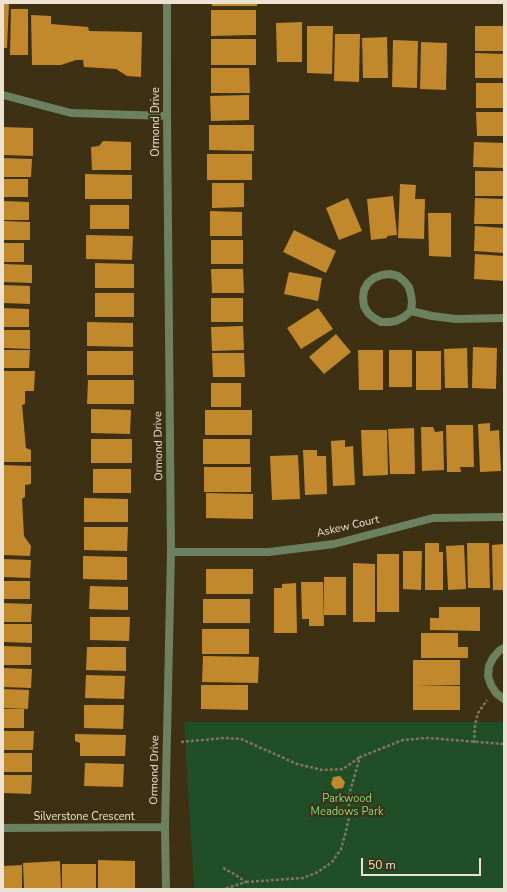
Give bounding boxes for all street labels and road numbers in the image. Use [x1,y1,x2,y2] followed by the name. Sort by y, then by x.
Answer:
[149,87,163,157] street label: Ormond Drive
[152,411,166,481] street label: Ormond Drive
[315,513,381,541] street label: Askew Court
[148,735,162,805] street label: Ormond Drive
[33,810,135,824] street label: Silverstone Crescent

